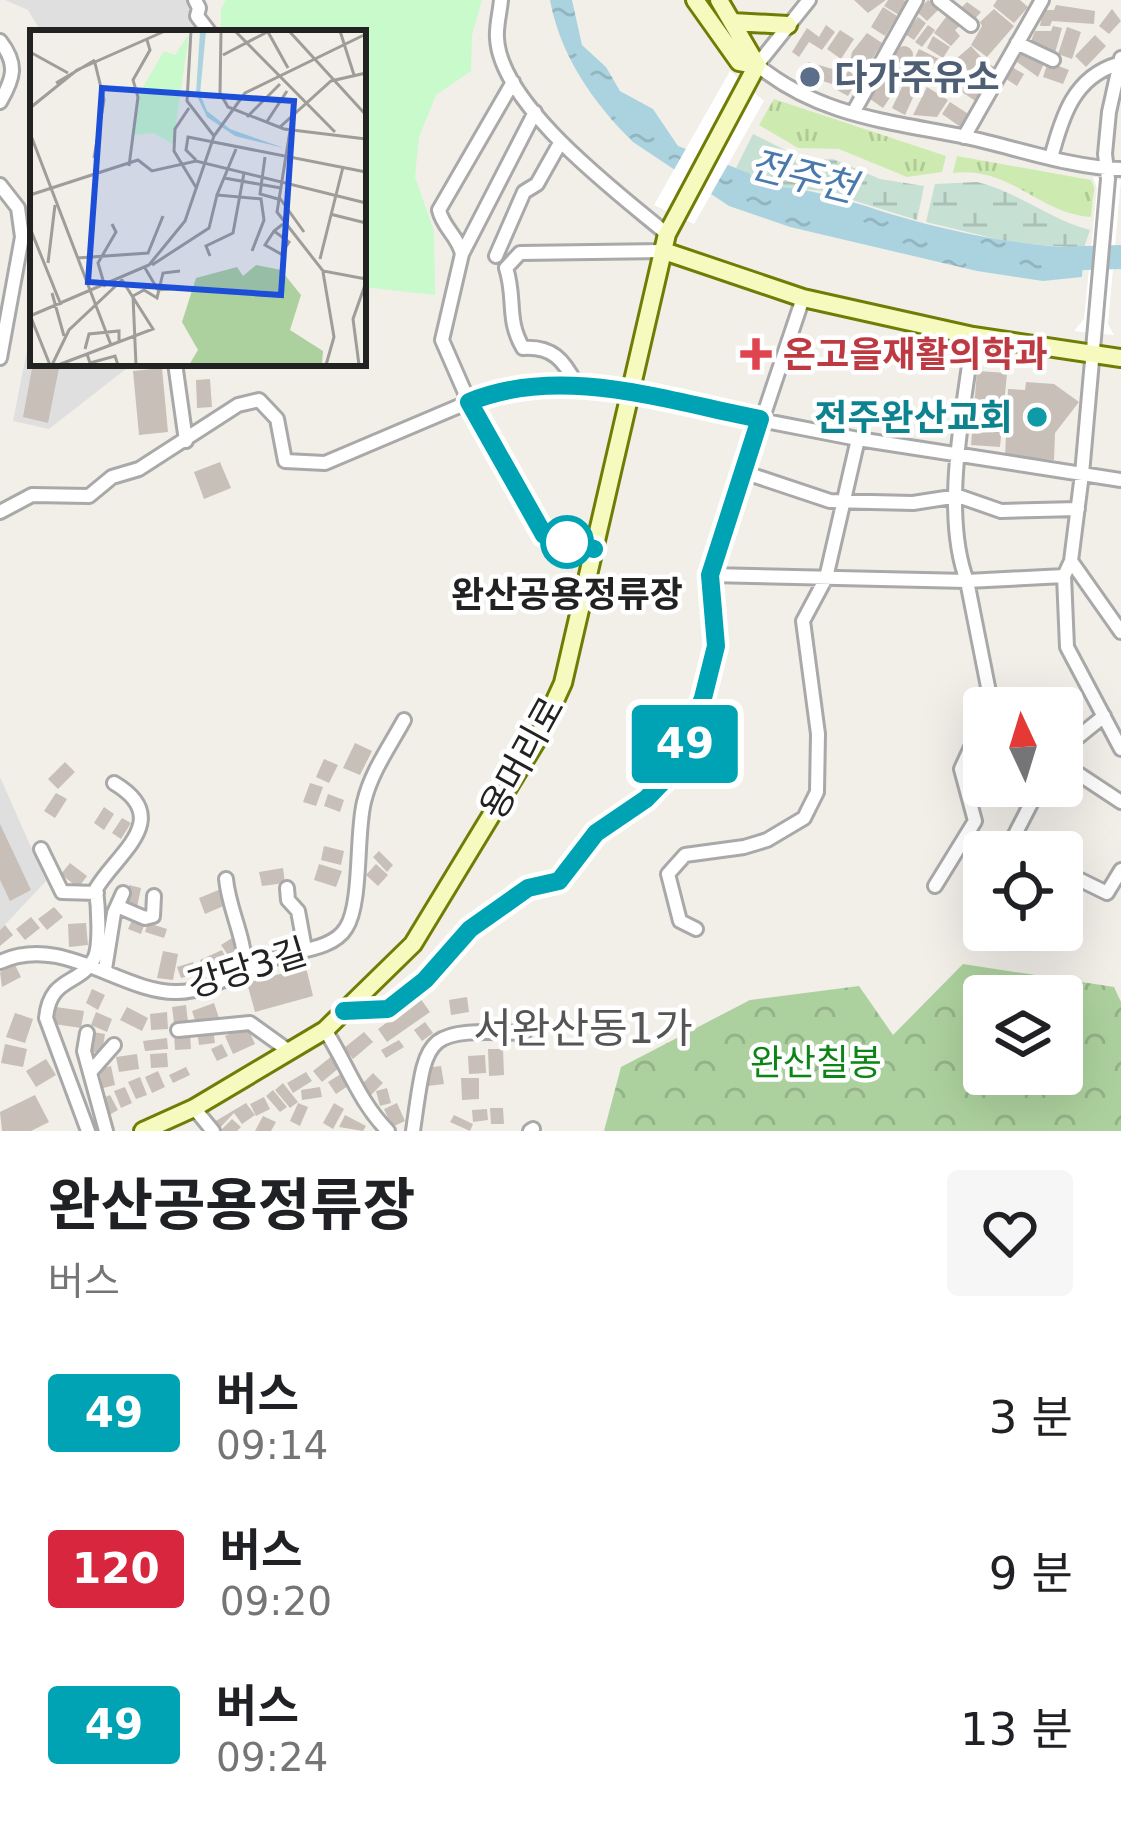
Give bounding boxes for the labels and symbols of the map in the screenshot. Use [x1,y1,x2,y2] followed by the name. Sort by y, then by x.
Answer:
[30,30,366,366] inset map
[834,57,1000,98] place label: 다가주유소
[797,64,823,90] marker: 다가주유소
[745,141,865,212] water label: 전주천
[783,334,1048,375] place label: 온고을재활의학과
[740,338,772,370] marker: 온고을재활의학과
[814,397,1013,438] place label: 전주완산교회
[1024,404,1050,430] marker: 전주완산교회
[542,517,592,567] marker: 완산공용정류장
[451,574,683,615] place label: 완산공용정류장
[963,687,1083,807] north arrow
[472,690,572,826] street label: 용머리로
[631,705,739,783] line badge: 49
[183,931,311,1005] street label: 강당3길
[473,1004,693,1053] district label: 서완산동1가
[750,1042,882,1083] park label: 완산칠봉

